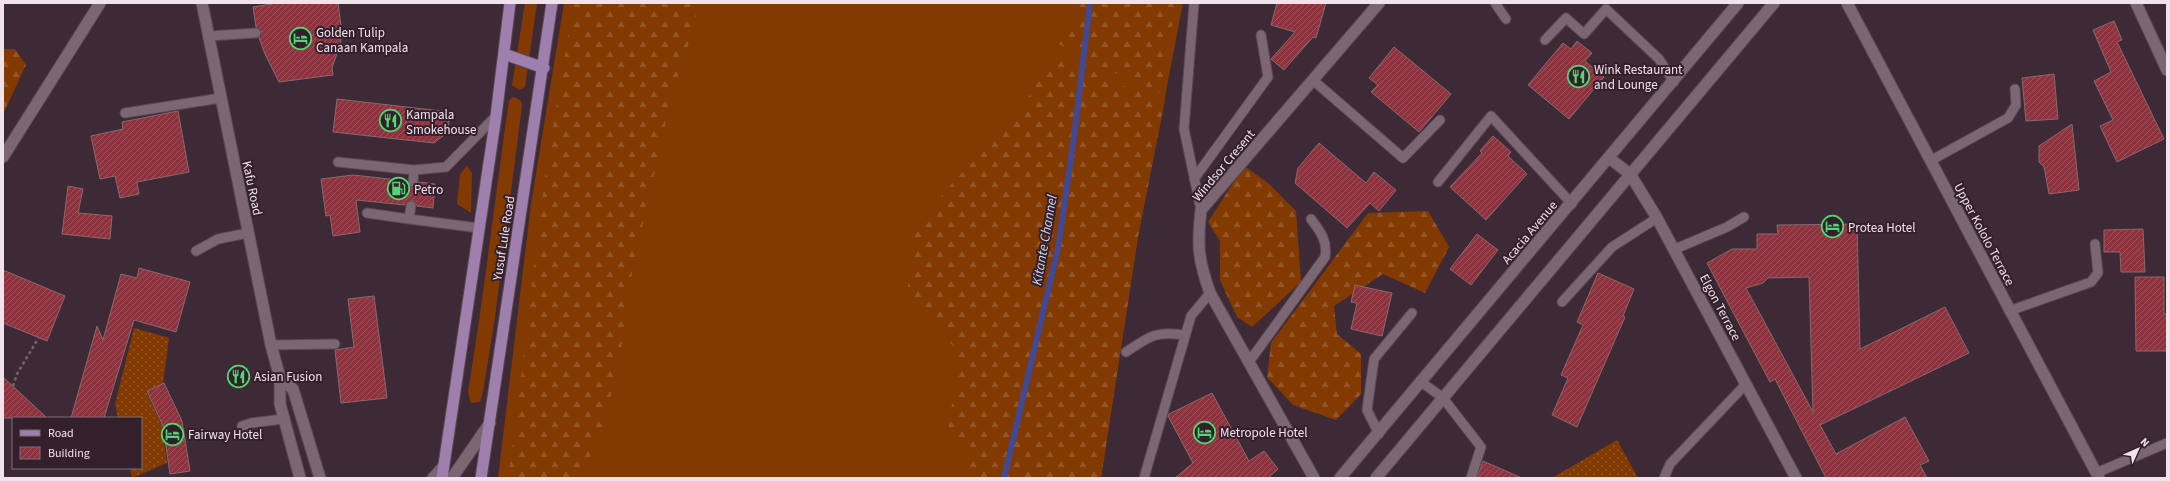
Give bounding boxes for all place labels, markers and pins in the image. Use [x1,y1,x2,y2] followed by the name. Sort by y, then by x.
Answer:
[316,24,408,57] place label: Golden Tulip Canaan Kampala
[288,26,314,52] hotel icon: Golden Tulip Canaan Kampala
[1594,61,1683,94] place label: Wink Restaurant and Lounge
[1565,63,1591,89] restaurant icon: Wink Restaurant and Lounge
[406,106,477,139] place label: Kampala Smokehouse
[378,108,404,134] restaurant icon: Kampala Smokehouse
[386,176,412,202] fuel station icon: Petro
[414,181,443,199] place label: Petro
[1820,214,1846,240] hotel icon: Protea Hotel
[1848,219,1915,237] place label: Protea Hotel
[225,363,251,389] restaurant icon: Asian Fusion
[254,368,322,386] place label: Asian Fusion
[1192,419,1218,445] hotel icon: Metropole Hotel
[160,421,186,447] hotel icon: Fairway Hotel
[1220,424,1308,442] place label: Metropole Hotel
[188,426,262,444] place label: Fairway Hotel

